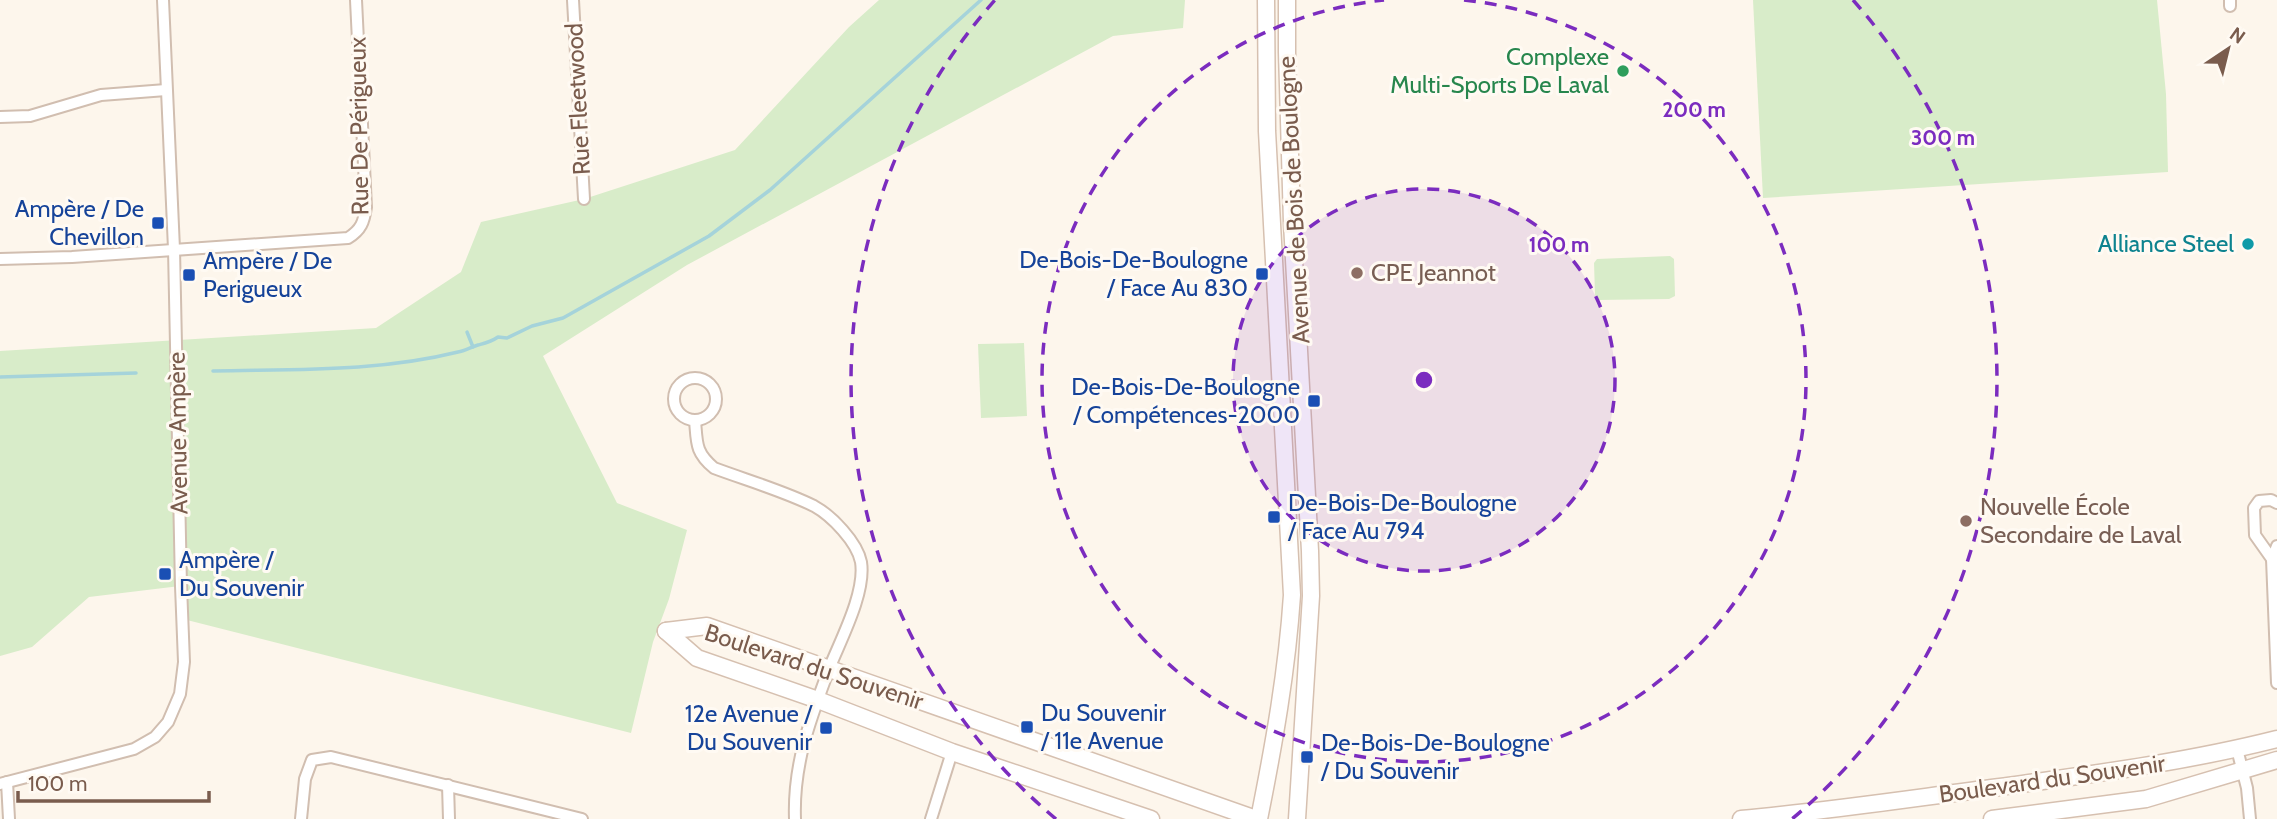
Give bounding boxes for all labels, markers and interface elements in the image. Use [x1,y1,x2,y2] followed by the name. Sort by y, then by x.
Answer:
[2193,14,2263,84] north arrow
[559,22,596,176] street label: Rue Fleetwood
[2225,22,2250,49] text: N
[342,36,375,216] street label: Rue De Périgueux
[1390,42,1609,99] place label: Complexe Multi-Sports De Laval
[1271,55,1316,345] street label: Avenue de Bois de Boulogne
[1615,63,1631,79] marker: Complexe Multi-Sports De Laval
[1662,97,1726,122] text: 200 m
[1911,125,1975,150] text: 300 m
[15,194,144,251] place label: Ampère / De Chevillon
[150,215,166,231] marker: Ampère / De Chevillon
[2098,229,2234,258] place label: Alliance Steel
[1529,232,1589,257] text: 100 m
[2240,236,2256,252] marker: Alliance Steel
[1019,245,1248,302] place label: De-Bois-De-Boulogne / Face Au 830
[203,246,332,303] place label: Ampère / De Perigueux
[1371,258,1496,287] place label: CPE Jeannot
[1349,265,1365,281] marker: CPE Jeannot
[1254,266,1270,282] marker: De-Bois-De-Boulogne / Face Au 830
[181,267,197,283] marker: Ampère / De Perigueux
[162,351,193,515] street label: Avenue Ampère
[1412,368,1436,392] centre of rings
[1071,372,1300,429] place label: De-Bois-De-Boulogne / Compétences-2000
[1306,393,1322,409] marker: De-Bois-De-Boulogne / Compétences-2000
[1287,488,1517,545] place label: De-Bois-De-Boulogne / Face Au 794
[1980,492,2182,549] place label: Nouvelle École Secondaire de Laval
[1266,509,1282,525] marker: De-Bois-De-Boulogne / Face Au 794
[1958,513,1974,529] marker: Nouvelle École Secondaire de Laval
[179,545,304,602] place label: Ampère / Du Souvenir
[157,566,173,582] marker: Ampère / Du Souvenir
[701,617,927,716] street label: Boulevard du Souvenir
[1040,698,1166,755] place label: Du Souvenir / 11e Avenue
[685,699,813,756] place label: 12e Avenue / Du Souvenir
[1019,719,1035,735] marker: Du Souvenir / 11e Avenue
[818,720,834,736] marker: 12e Avenue / Du Souvenir
[1320,728,1550,785] place label: De-Bois-De-Boulogne / Du Souvenir
[1937,748,2167,809] street label: Boulevard du Souvenir
[1299,749,1315,765] marker: De-Bois-De-Boulogne / Du Souvenir
[18,760,208,804] scale bar
[28,771,87,796] text: 100 m

